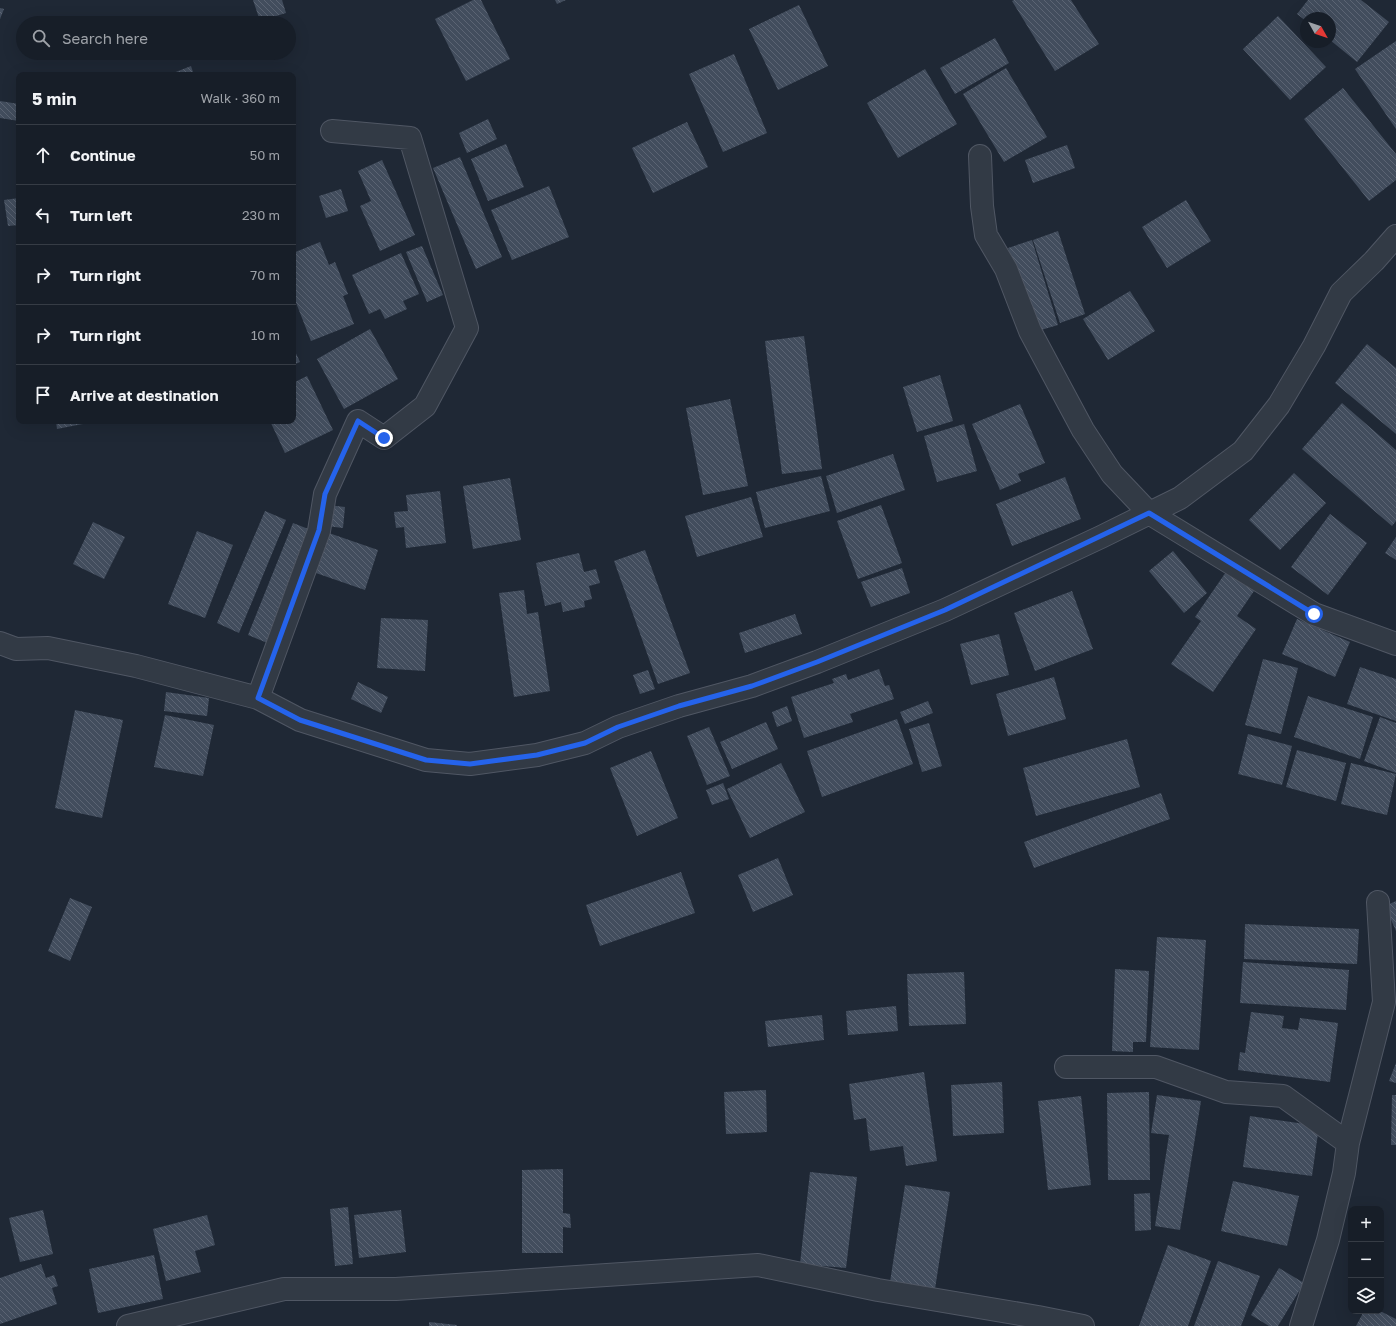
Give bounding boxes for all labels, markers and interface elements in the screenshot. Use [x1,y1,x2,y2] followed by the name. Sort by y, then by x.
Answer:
[1300,12,1336,48] north arrow
[16,16,296,60] search box
[30,27,52,49] icon: search
[62,29,148,47] text: Search here
[32,88,76,109] text: 5 min
[201,90,280,106] text: Walk · 360 m
[32,144,54,166] icon: ahead
[70,146,136,164] text: Continue
[250,147,280,163] text: 50 m
[32,204,54,226] icon: left
[70,206,132,224] text: Turn left
[242,207,280,223] text: 230 m
[32,264,54,286] icon: right
[70,266,141,284] text: Turn right
[250,267,280,283] text: 70 m
[32,324,54,346] icon: right
[70,326,141,344] text: Turn right
[251,327,280,343] text: 10 m
[32,384,54,406] icon: arrive
[70,386,219,404] text: Arrive at destination
[375,429,393,447] route end
[1305,605,1323,623] route start
[1348,1206,1384,1314] map controls
[1348,1206,1384,1242] button: +
[1348,1242,1384,1278] button: −
[1348,1278,1384,1314] button: layers

